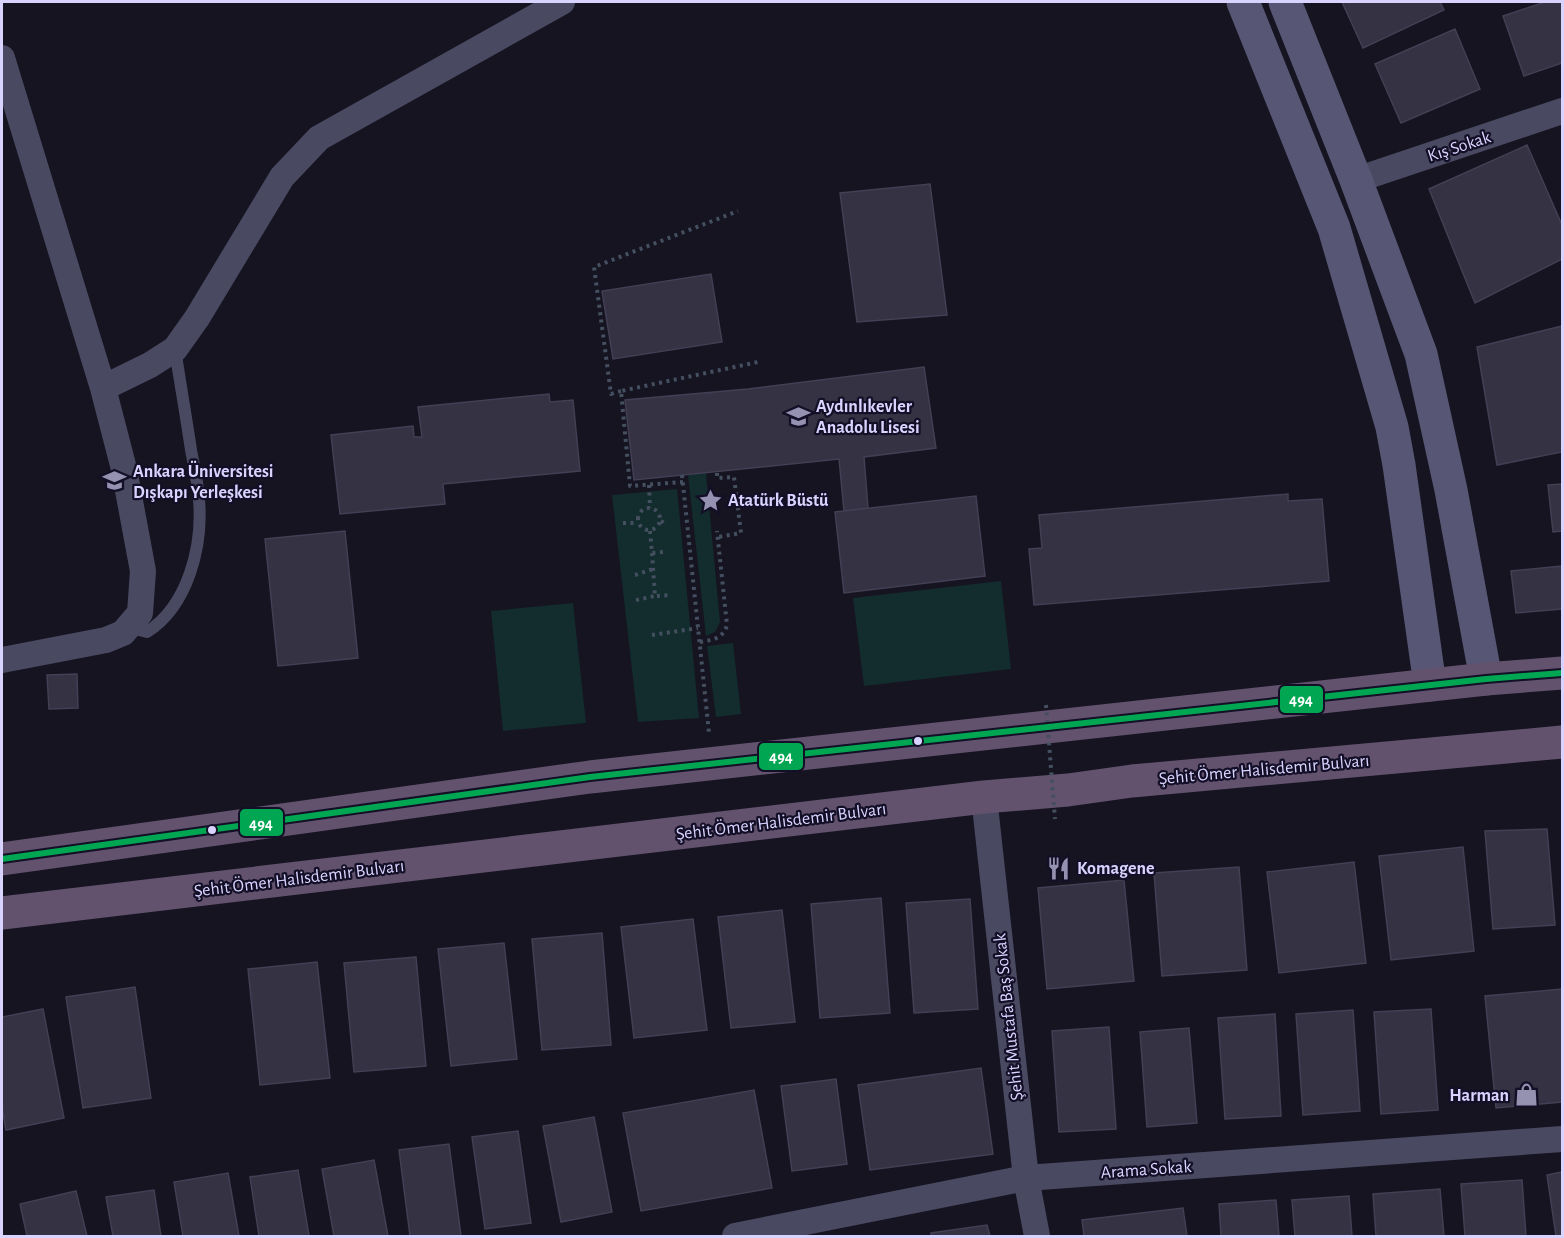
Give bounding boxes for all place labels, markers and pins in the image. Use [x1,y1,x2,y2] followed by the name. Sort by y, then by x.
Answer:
[816,398,920,437] place label: Aydınlıkevler Anadolu Lisesi
[785,403,811,429] school or university icon: Aydınlıkevler Anadolu Lisesi
[133,460,274,502] place label: Ankara Üniversitesi Dışkapı Yerleşkesi
[102,468,128,494] school or university icon: Ankara Üniversitesi Dışkapı Yerleşkesi
[697,487,723,513] place icon: Atatürk Büstü
[728,492,829,510] place label: Atatürk Büstü
[912,735,924,747] unlabelled marker
[206,824,218,836] unlabelled marker
[1046,855,1072,881] restaurant icon: Komagene
[1077,860,1155,878] place label: Komagene
[1514,1082,1540,1108] shop icon: Harman
[1449,1087,1509,1105] place label: Harman

